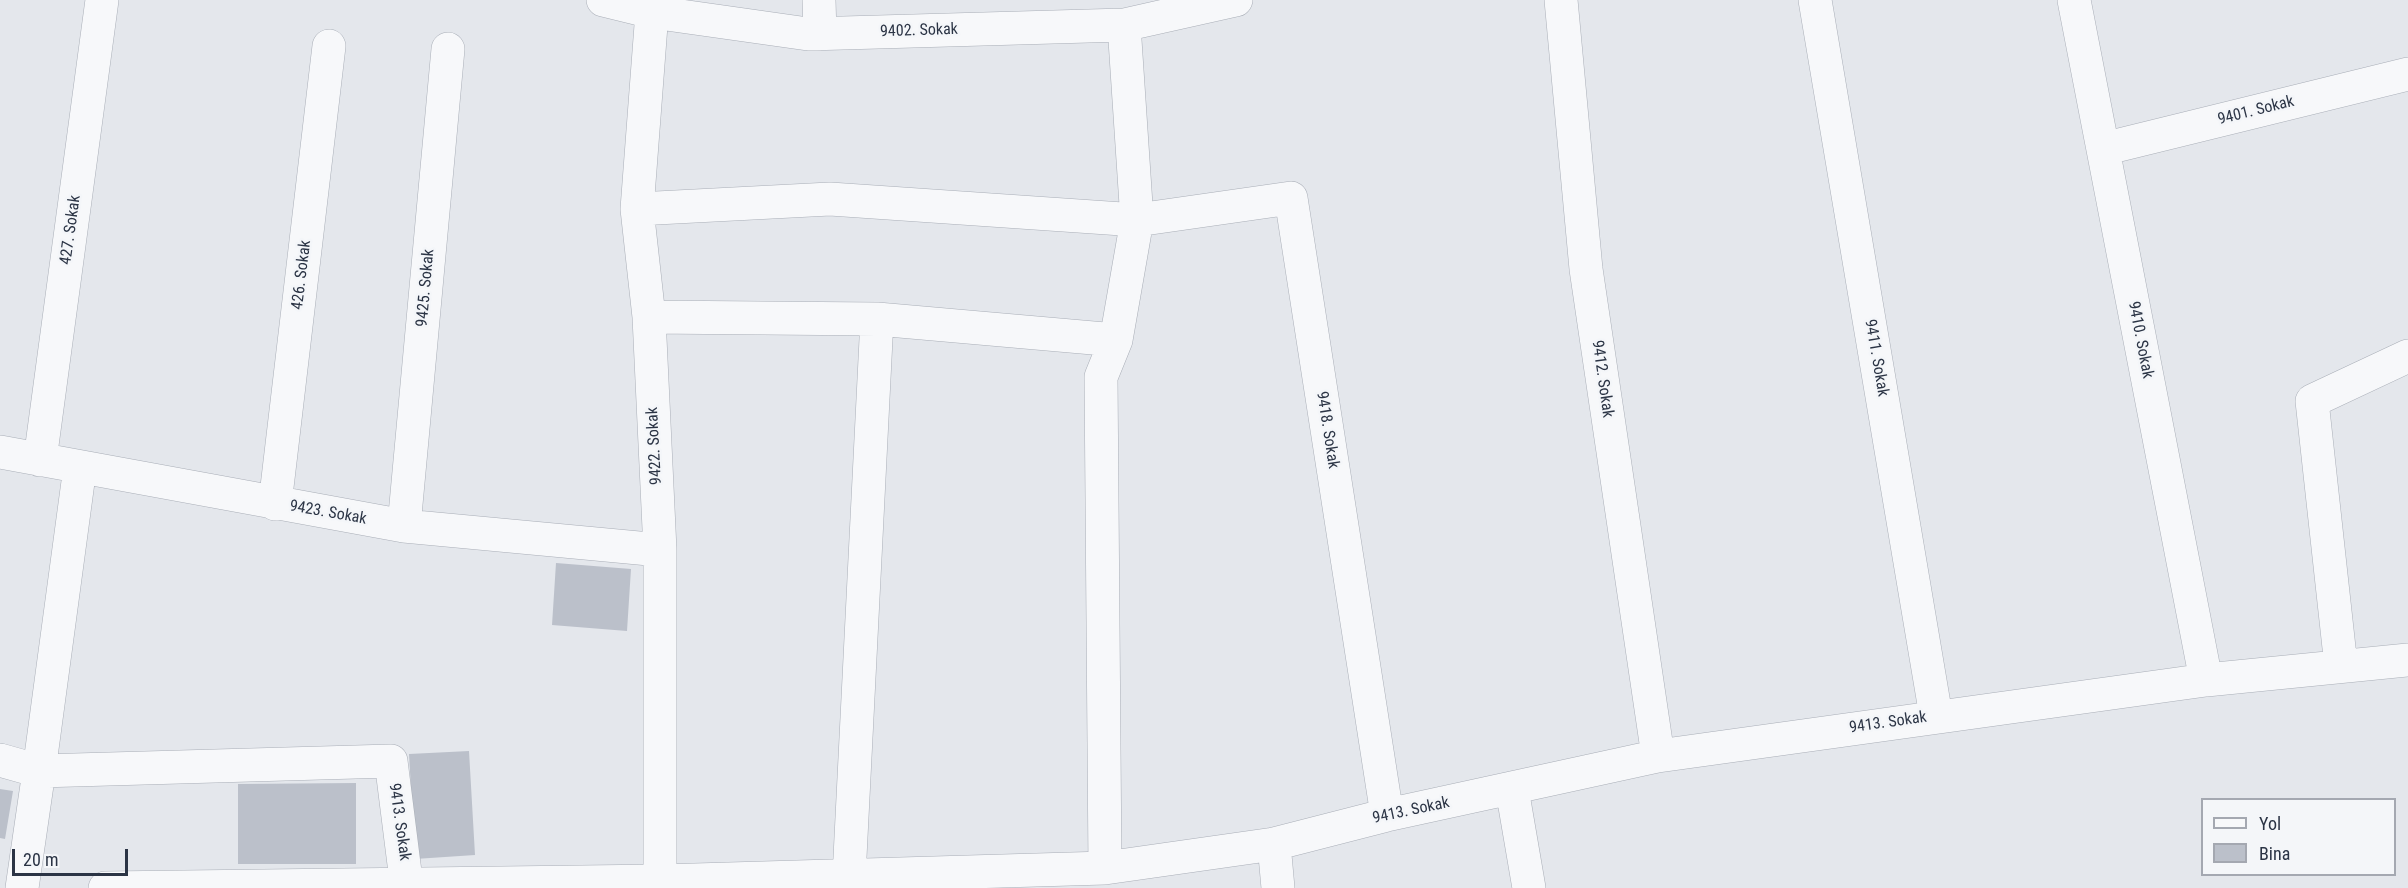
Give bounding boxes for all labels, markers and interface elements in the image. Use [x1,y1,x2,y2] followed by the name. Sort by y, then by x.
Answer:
[880,20,958,42] street label: 9402. Sokak
[2216,92,2296,130] street label: 9401. Sokak
[57,194,85,266] street label: 427. Sokak
[288,239,316,311] street label: 426. Sokak
[413,248,439,328] street label: 9425. Sokak
[2123,300,2157,380] street label: 9410. Sokak
[1860,318,1892,398] street label: 9411. Sokak
[1587,339,1617,419] street label: 9412. Sokak
[1311,390,1343,470] street label: 9418. Sokak
[643,407,667,485] street label: 9422. Sokak
[288,497,368,529] street label: 9423. Sokak
[1848,708,1928,738] street label: 9413. Sokak
[384,782,414,862] street label: 9413. Sokak
[1371,794,1451,828] street label: 9413. Sokak
[2201,798,2396,876] legend
[2259,813,2281,834] text: Yol
[15,837,130,875] scale bar
[2259,843,2290,864] text: Bina
[23,849,58,870] text: 20 m

